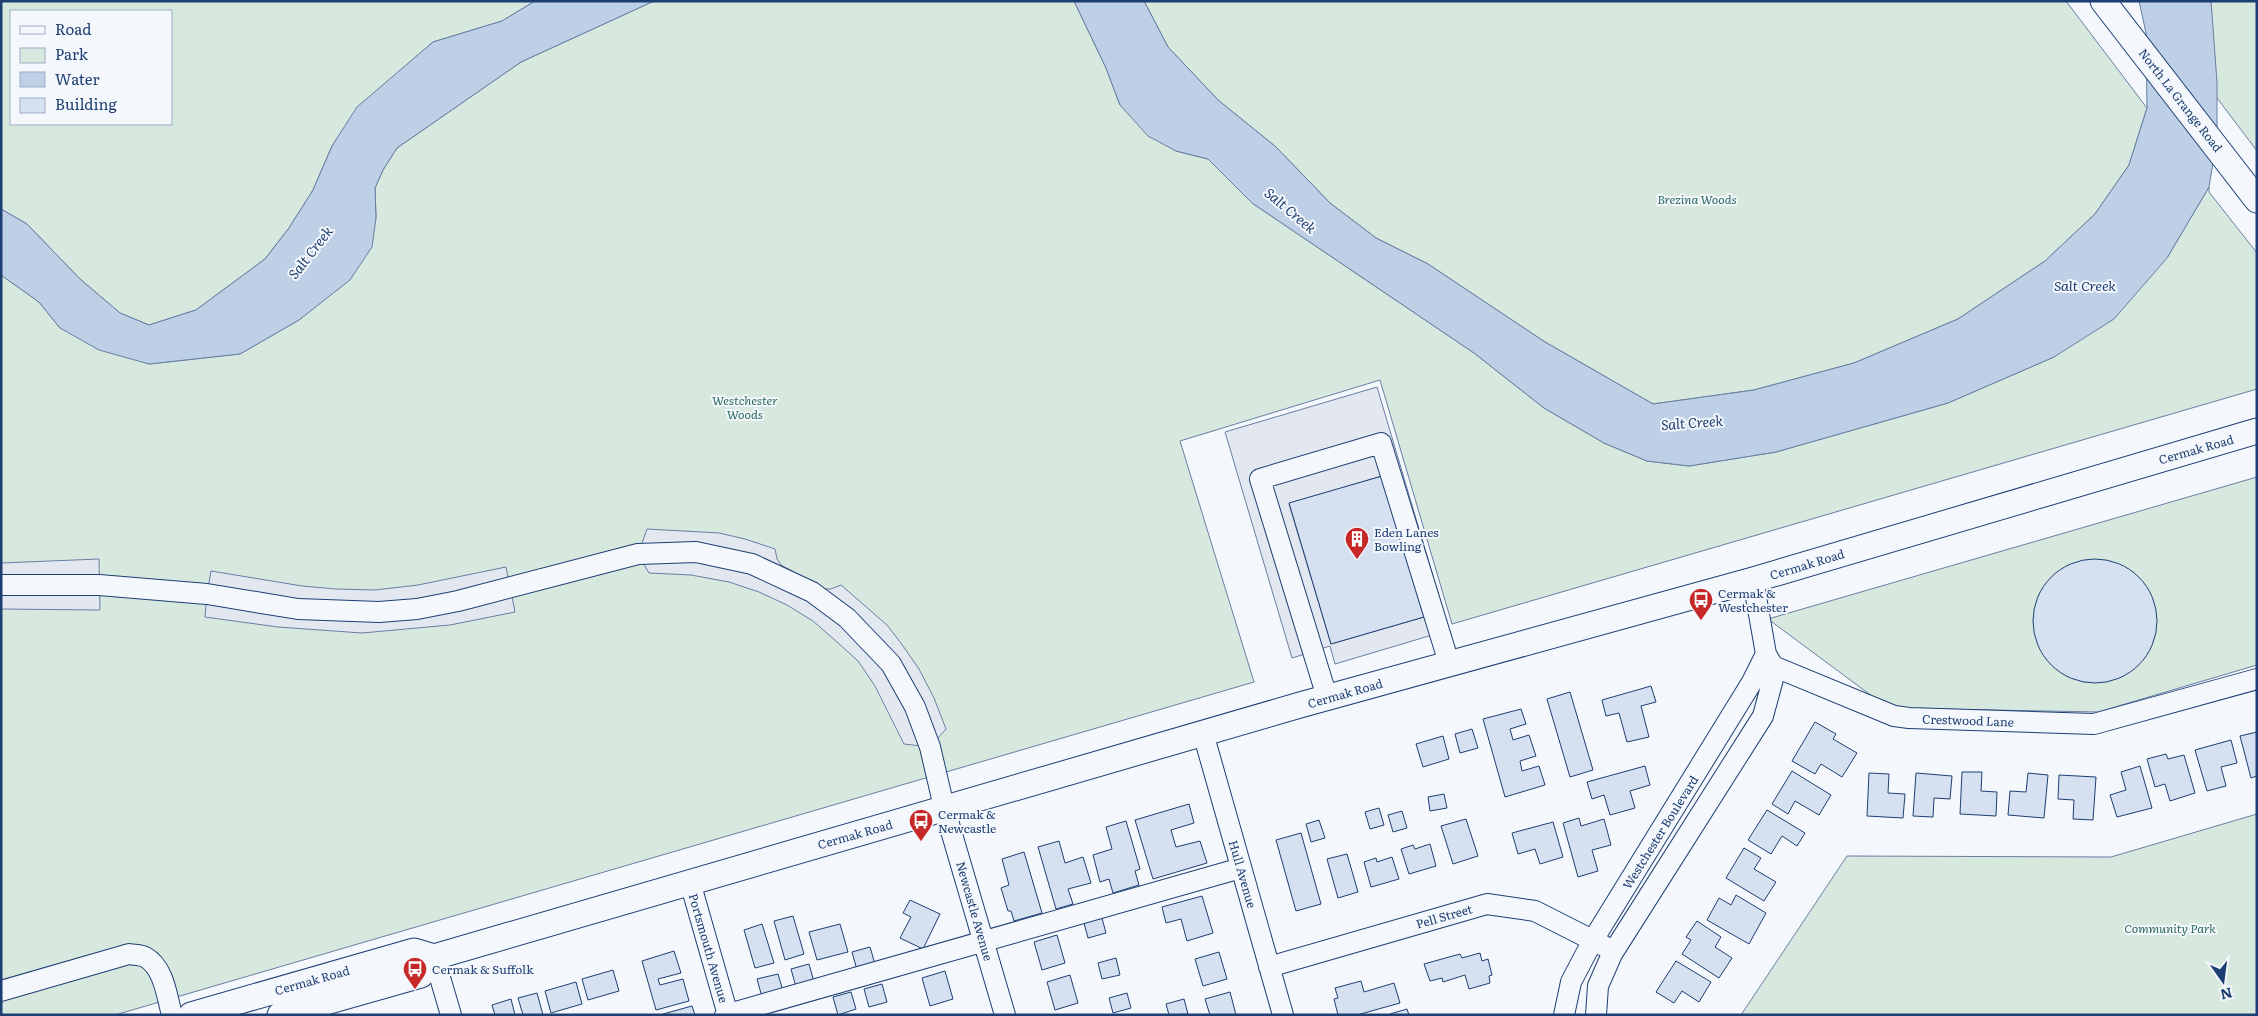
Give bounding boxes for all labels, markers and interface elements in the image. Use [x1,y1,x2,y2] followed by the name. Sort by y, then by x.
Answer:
[10,10,172,125] legend
[55,17,91,40] text: Road
[55,42,89,65] text: Park
[2135,44,2228,156] street label: North La Grange Road
[55,67,100,90] text: Water
[55,92,117,115] text: Building
[1261,182,1321,238] water label: Salt Creek
[1657,190,1737,208] park label: Brezina Woods
[283,221,337,283] water label: Salt Creek
[2054,275,2116,295] water label: Salt Creek
[712,391,778,423] park label: Westchester Woods
[1660,410,1724,434] water label: Salt Creek
[2156,430,2236,468] street label: Cermak Road
[1374,523,1439,555] place label: Eden Lanes Bowling
[1344,526,1370,560] building icon: Eden Lanes Bowling
[1767,544,1847,584] street label: Cermak Road
[1718,584,1788,616] place label: Cermak & Westchester
[1688,587,1714,621] bus stop icon: Cermak & Westchester
[1305,674,1385,712] street label: Cermak Road
[1922,709,2014,731] street label: Crestwood Lane
[1618,771,1703,892] street label: Westchester Boulevard
[938,805,996,837] place label: Cermak & Newcastle
[908,808,934,842] bus stop icon: Cermak & Newcastle
[815,815,895,853] street label: Cermak Road
[1225,838,1261,910] street label: Hull Avenue
[952,859,998,963] street label: Newcastle Avenue
[685,891,733,1005] street label: Portsmouth Avenue
[1414,899,1475,933] street label: Pell Street
[2124,919,2216,937] park label: Community Park
[402,956,428,990] bus stop icon: Cermak & Suffolk
[2198,956,2248,1006] north arrow
[432,960,534,978] place label: Cermak & Suffolk
[272,961,352,999] street label: Cermak Road
[2218,983,2235,1006] text: N

